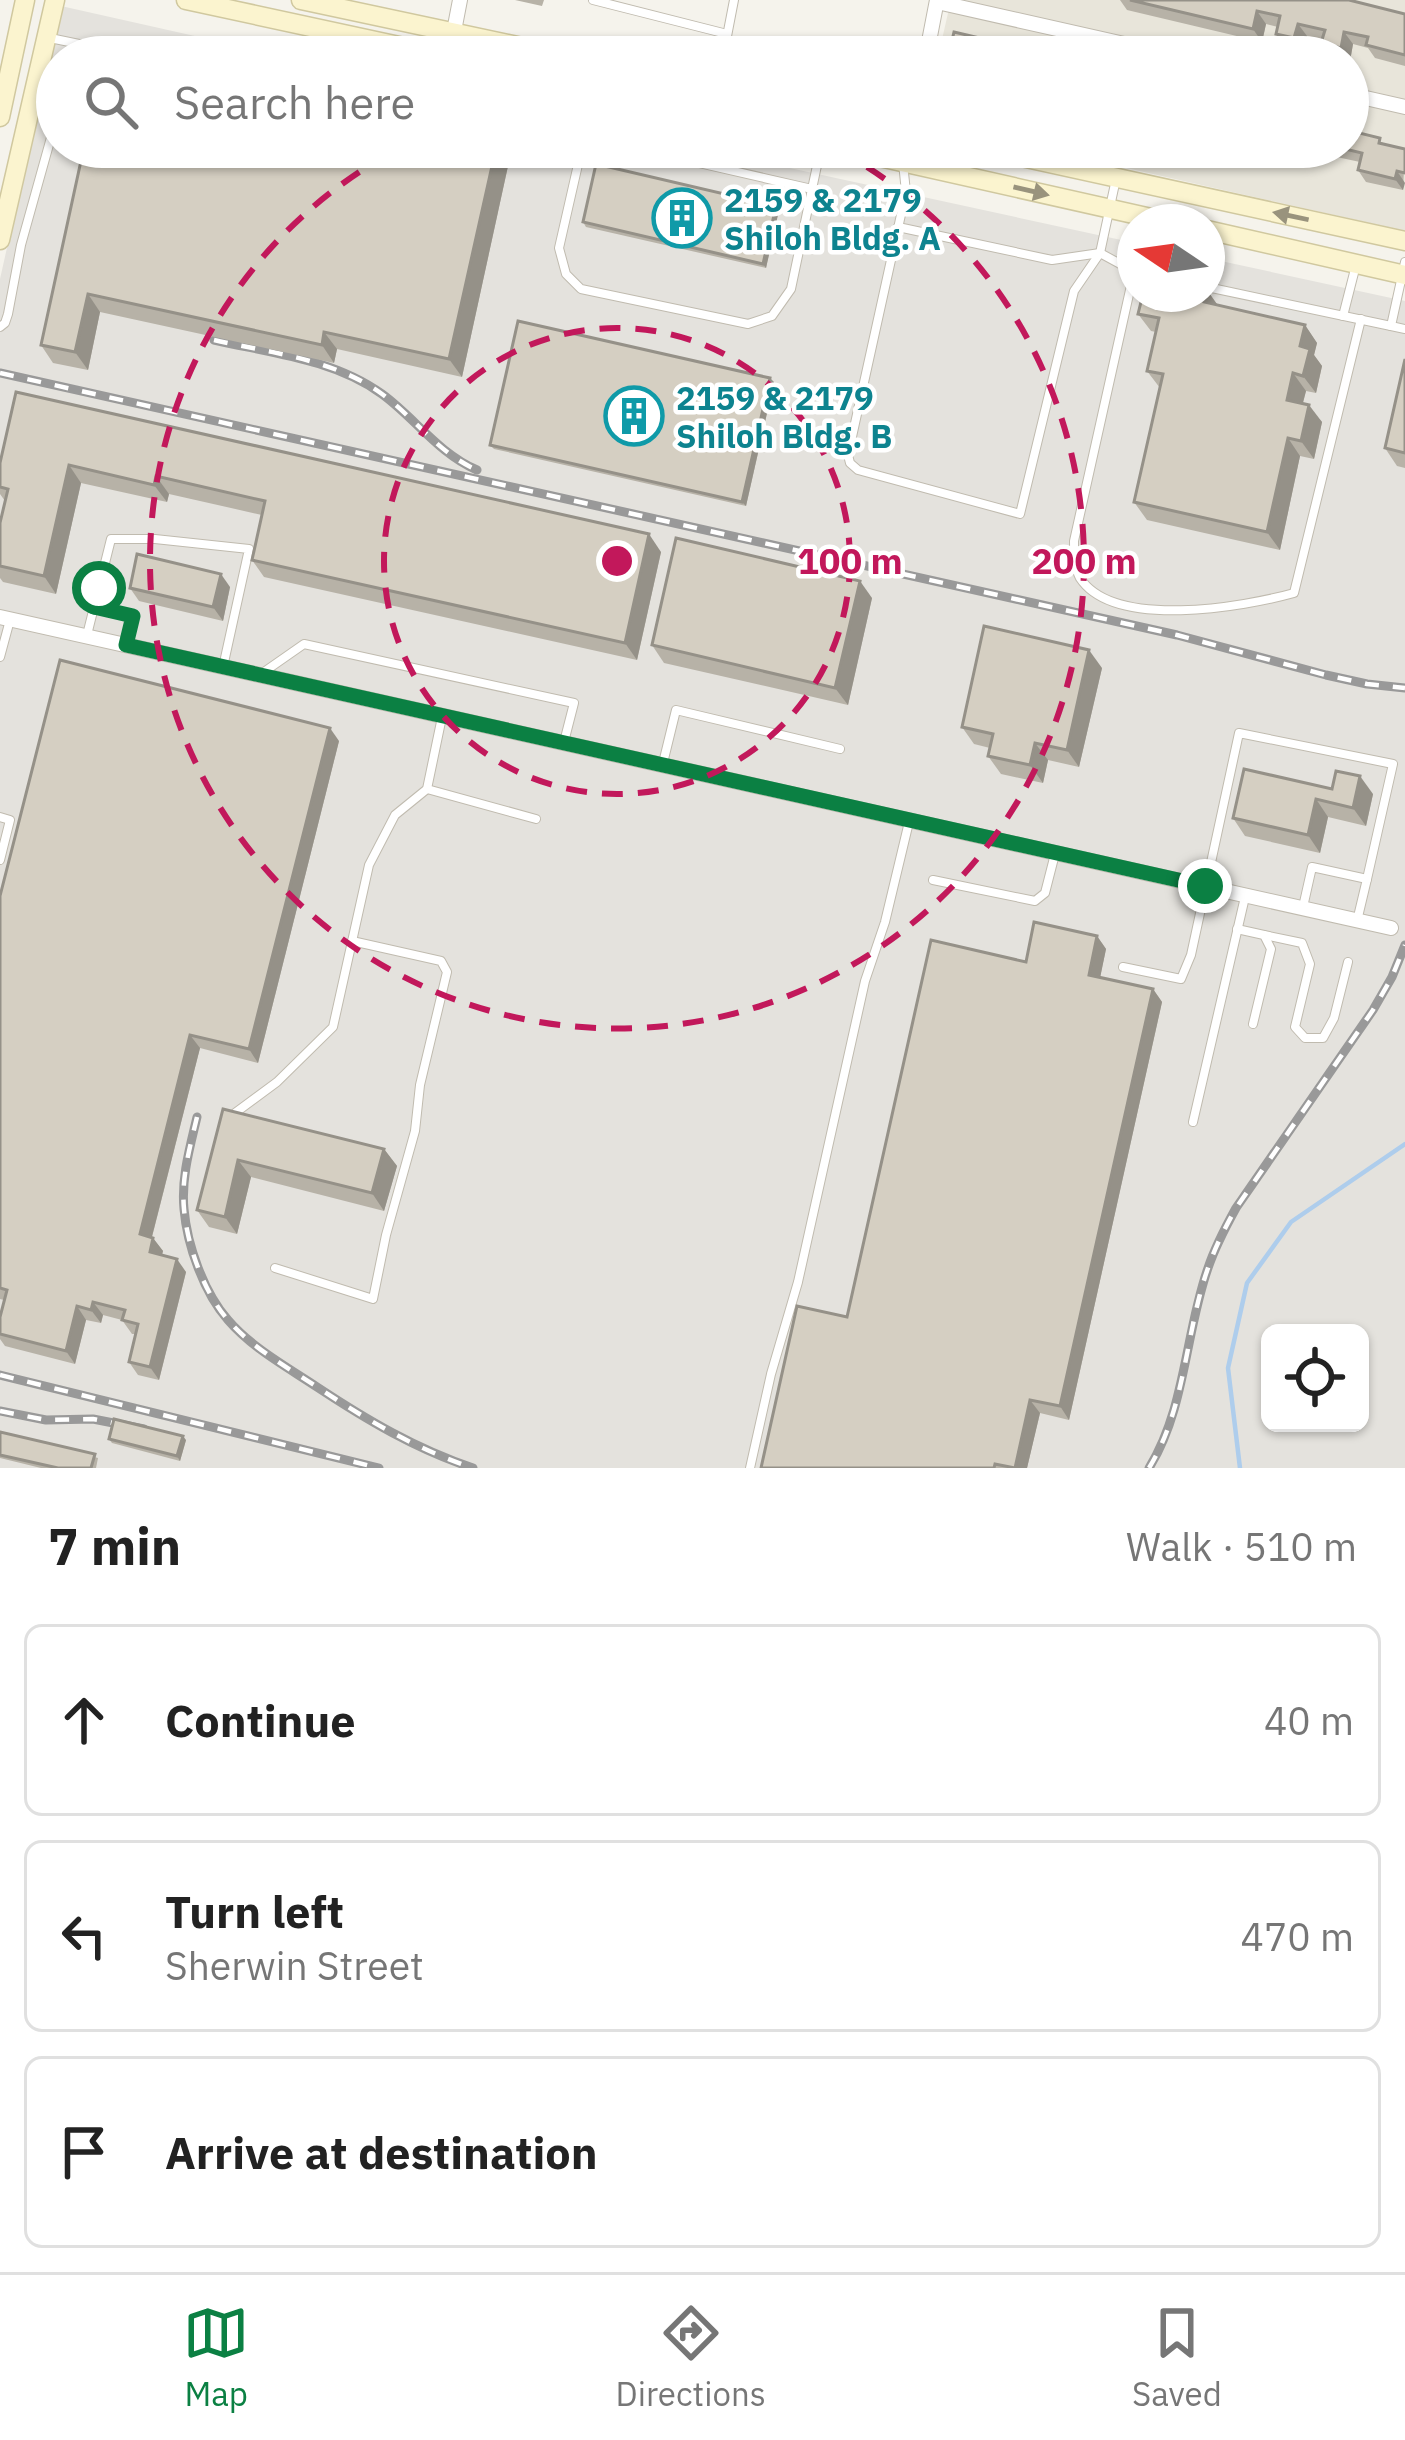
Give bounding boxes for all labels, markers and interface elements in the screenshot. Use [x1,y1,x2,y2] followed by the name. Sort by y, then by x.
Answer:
[36,36,1369,168] search box
[78,69,144,135] icon: search
[174,73,415,131] text: Search here
[724,178,941,259] place label: 2159 & 2179 Shiloh Bldg. A
[1012,183,1050,202] one-way arrow
[651,187,713,249] building icon: 2159 & 2179 Shiloh Bldg. A
[1117,204,1225,312] north arrow
[1271,205,1309,224] one-way arrow
[676,376,892,457] place label: 2159 & 2179 Shiloh Bldg. B
[603,385,665,447] building icon: 2159 & 2179 Shiloh Bldg. B
[797,537,903,584] text: 100 m
[1031,537,1137,584] text: 200 m
[596,540,638,582] centre of rings
[72,561,126,615] route start
[1178,859,1232,913] route end
[1261,1324,1369,1432] map controls
[1261,1324,1369,1432] button: locate
[48,1513,181,1579] text: 7 min
[1126,1521,1357,1572] text: Walk · 510 m
[51,1687,117,1753] icon: ahead
[165,1691,356,1749] text: Continue
[1264,1695,1354,1746] text: 40 m
[165,1882,344,1940] text: Turn left
[51,1903,117,1969] icon: left
[1241,1911,1354,1962] text: 470 m
[165,1940,424,1991] text: Sherwin Street
[51,2119,117,2185] icon: arrive
[165,2123,598,2181] text: Arrive at destination
[183,2300,249,2415] tab: Map
[616,2300,766,2415] tab: Directions
[1132,2300,1222,2415] tab: Saved

